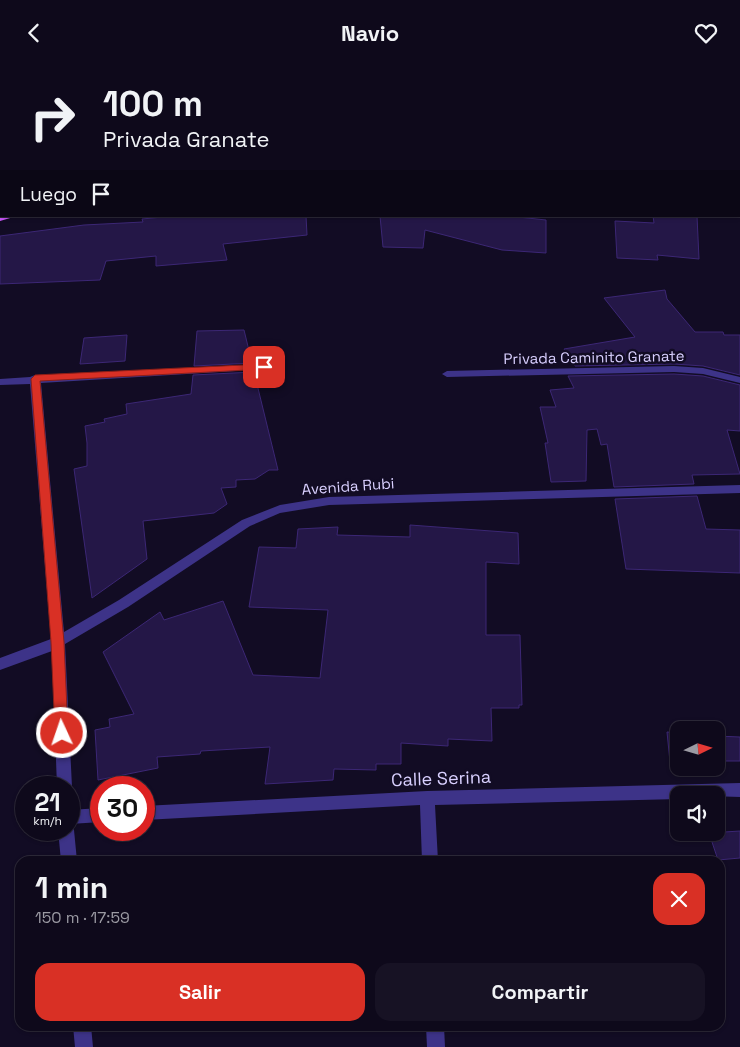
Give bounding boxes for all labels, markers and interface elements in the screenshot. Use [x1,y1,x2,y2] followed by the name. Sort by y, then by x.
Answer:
[20,19,48,47] icon: back
[341,19,399,47] text: Navio
[692,19,720,47] icon: heart
[103,82,203,126] text: 100 m
[20,85,85,150] icon: right
[103,125,270,153] text: Privada Granate
[87,180,115,208] icon: arrive
[20,182,77,207] text: Luego
[243,346,285,388] pin
[503,346,685,368] street label: Privada Caminito Granate
[250,353,278,381] icon: arrive
[301,473,395,499] street label: Avenida Rubi
[35,706,87,758] position arrow
[670,721,725,776] north arrow
[670,721,725,841] map controls
[390,765,492,791] street label: Calle Serina
[90,776,155,841] speed limit sign: 30
[34,786,61,818] text: 21
[670,786,725,841] button: sound
[33,813,62,829] text: km/h
[35,868,108,907] text: 1 min
[653,873,705,925] button: close
[35,907,130,928] text: 150 m · 17:59
[35,963,365,1021] button: Salir
[375,963,705,1021] button: Compartir

